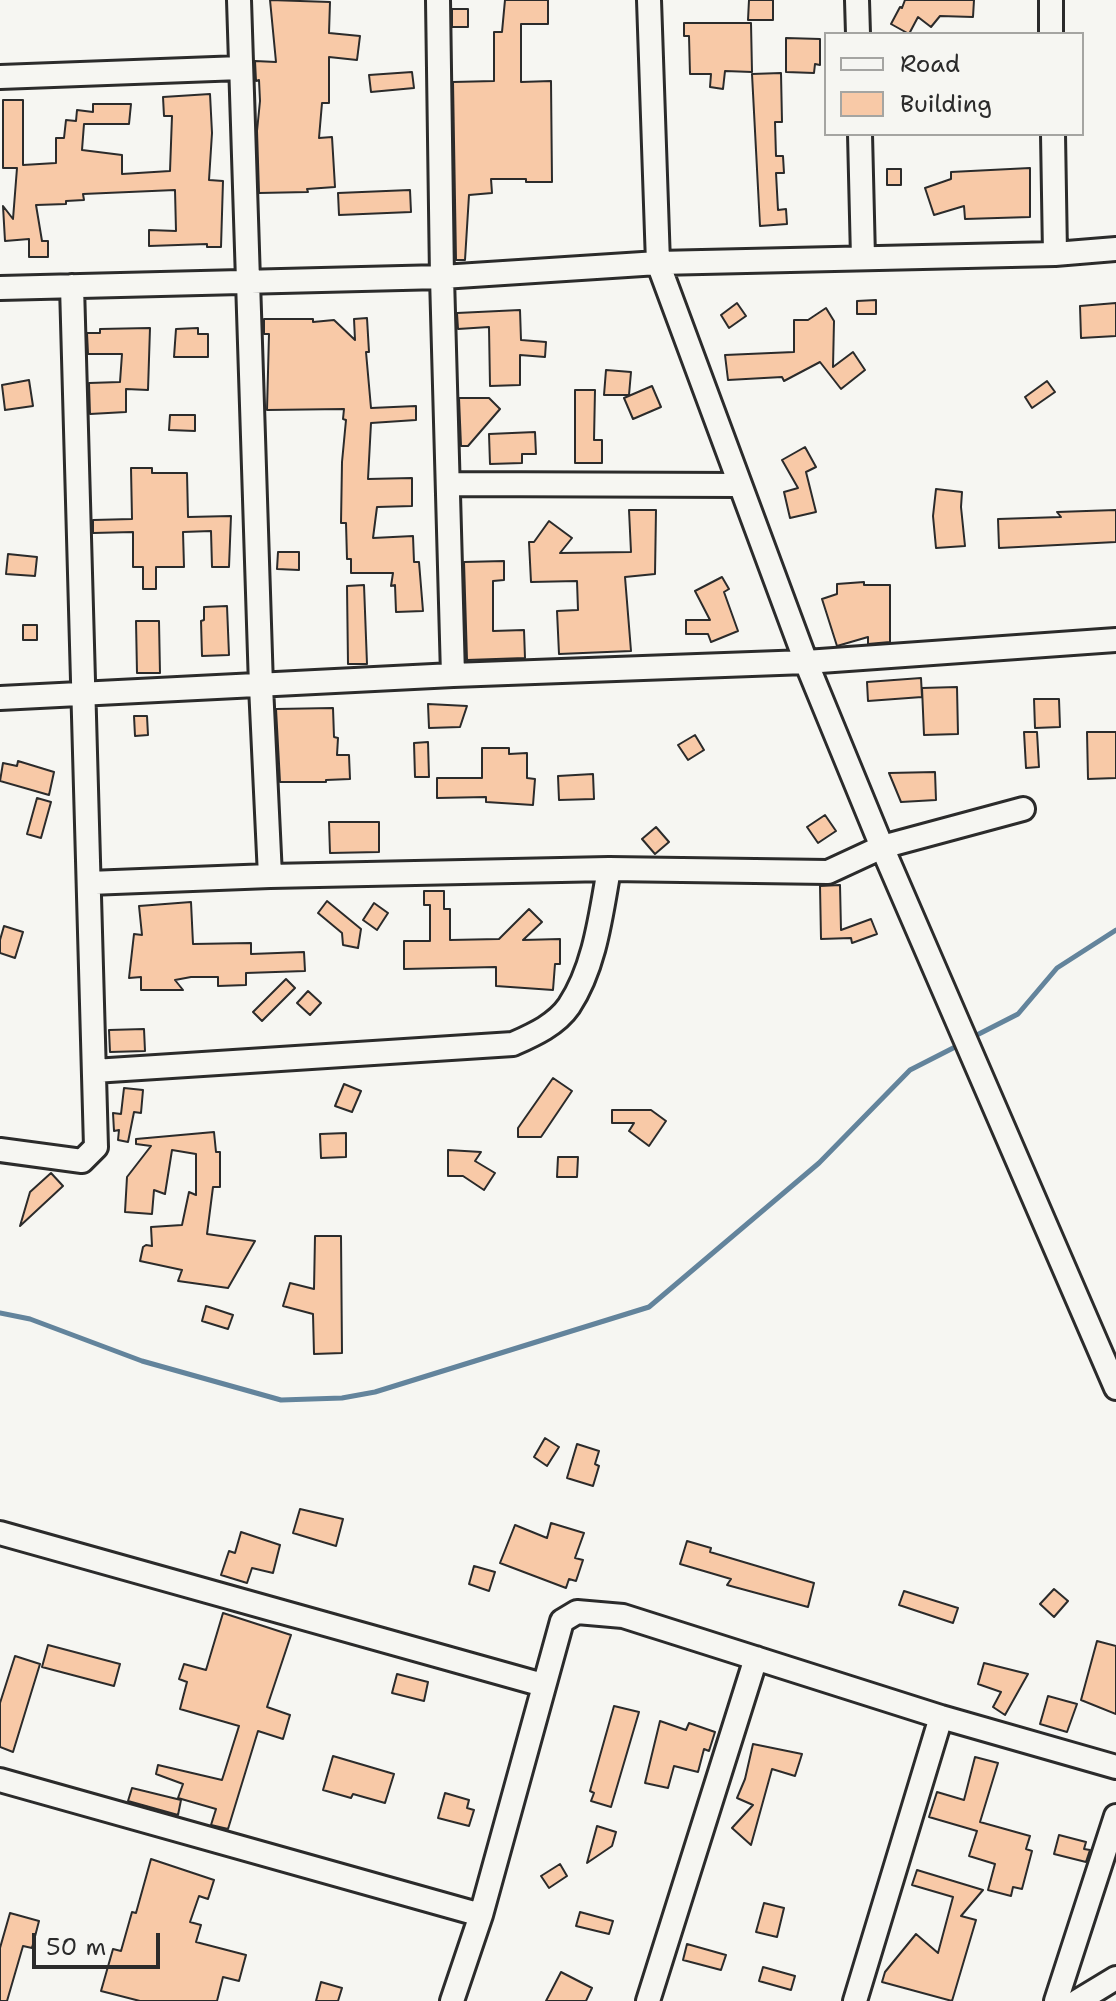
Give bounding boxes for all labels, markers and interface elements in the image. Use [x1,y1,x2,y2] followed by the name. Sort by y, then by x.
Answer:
[824,32,1084,136] legend
[900,48,960,80] text: Road
[900,88,992,120] text: Building
[36,1917,164,1967] scale bar
[46,1931,106,1963] text: 50 m

